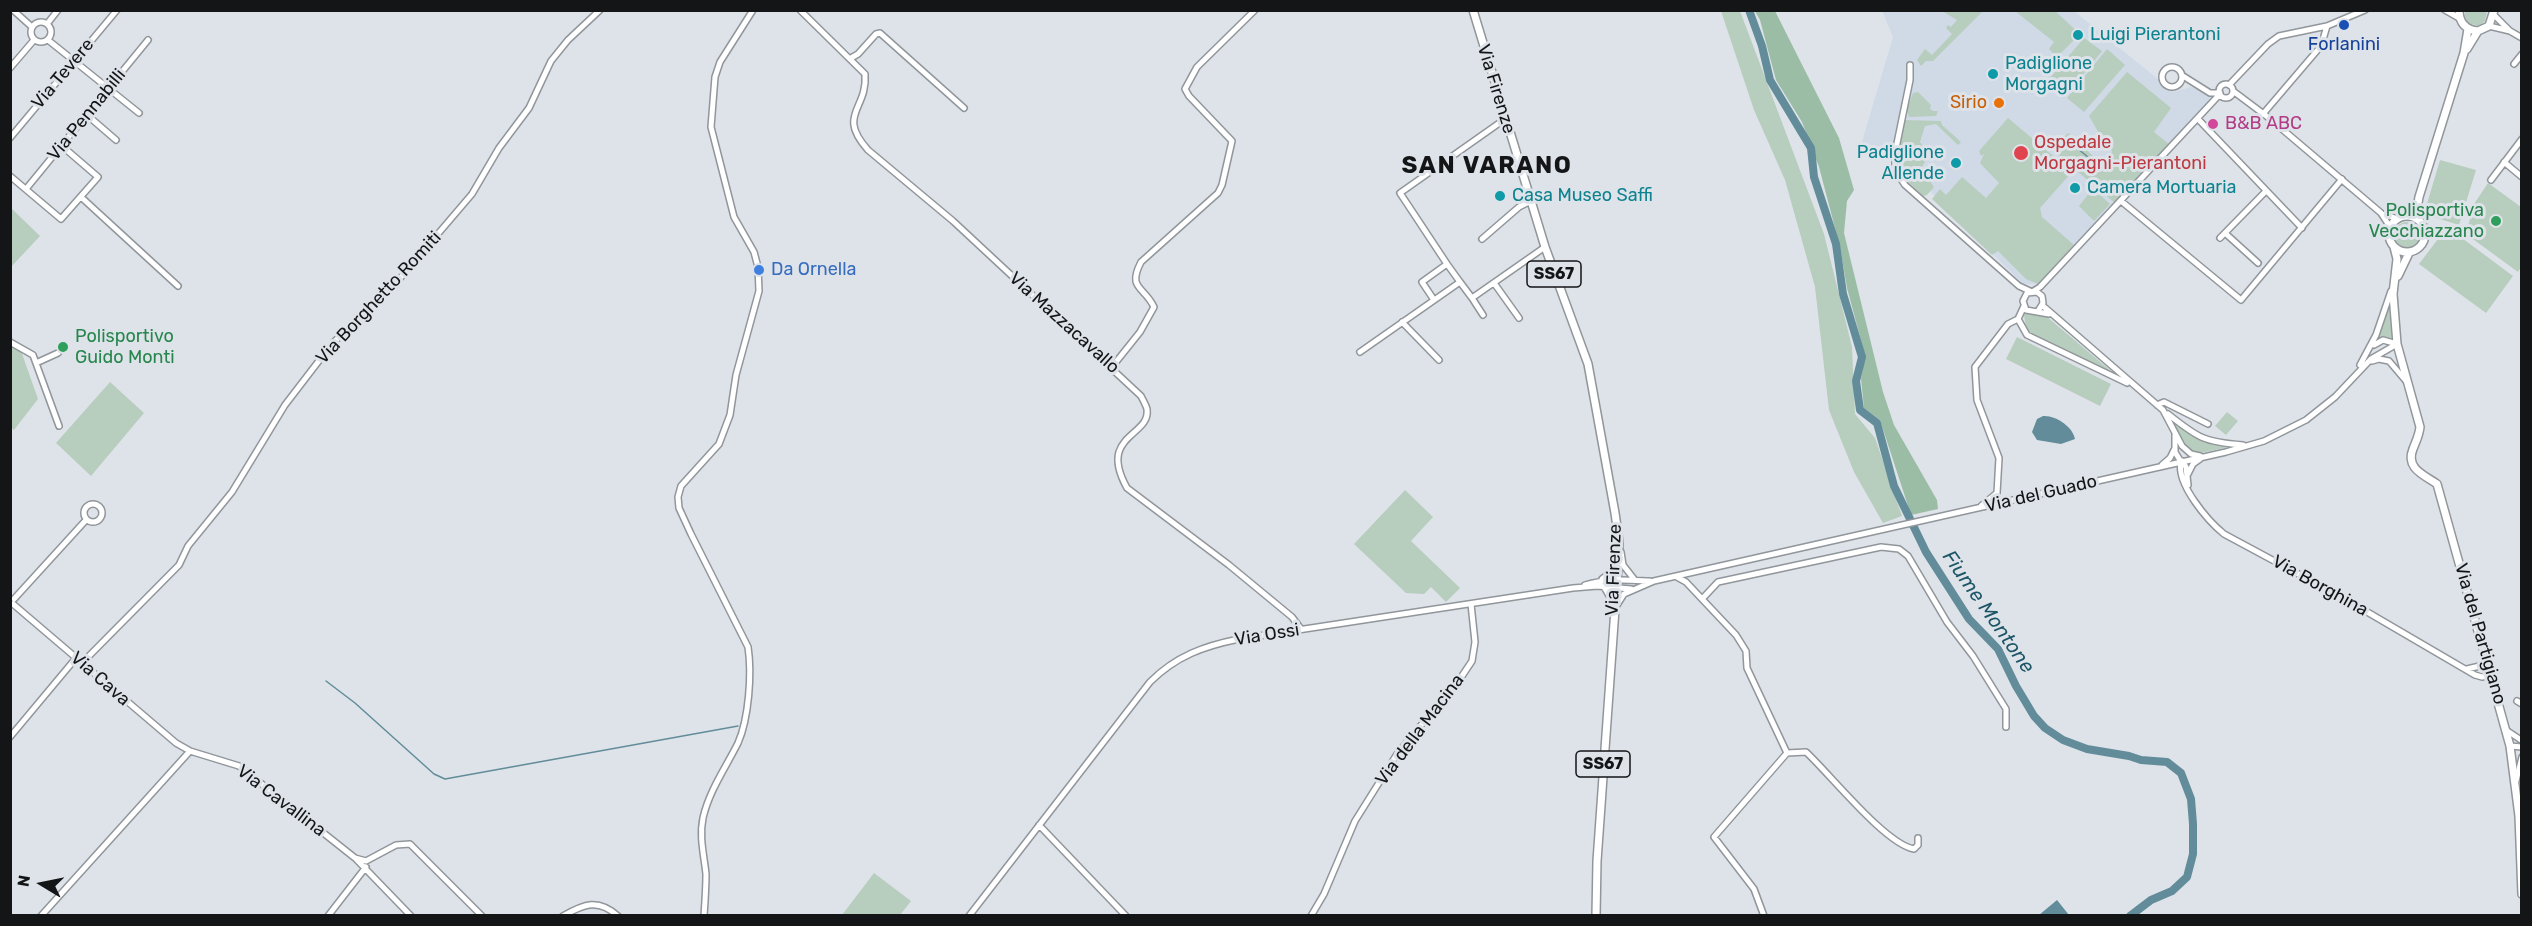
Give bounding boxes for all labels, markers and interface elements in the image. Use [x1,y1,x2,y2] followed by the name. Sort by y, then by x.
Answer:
[2337,18,2351,32] marker: Forlanini
[2090,24,2221,46] place label: Luigi Pierantoni
[2071,28,2085,42] marker: Luigi Pierantoni
[27,34,99,114] street label: Via Tevere
[2308,34,2380,56] place label: Forlanini
[1472,42,1520,136] street label: Via Firenze
[2005,53,2092,96] place label: Padiglione Morgagni
[43,65,131,165] street label: Via Pennabilli
[1986,67,2000,81] marker: Padiglione Morgagni
[1950,92,1987,114] place label: Sirio
[1992,96,2006,110] marker: Sirio
[2225,113,2302,135] place label: B&B ABC
[2206,117,2220,131] marker: B&B ABC
[2034,132,2207,174] place label: Ospedale Morgagni-Pierantoni
[1857,142,1944,184] place label: Padiglione Allende
[2012,144,2030,162] marker: Ospedale Morgagni-Pierantoni
[1402,152,1572,180] district label: SAN VARANO
[1949,156,1963,170] marker: Padiglione Allende
[2087,177,2236,199] place label: Camera Mortuaria
[2068,181,2082,195] marker: Camera Mortuaria
[1512,185,1653,207] place label: Casa Museo Saffi
[1493,189,1507,203] marker: Casa Museo Saffi
[2368,200,2484,242] place label: Polisportiva Vecchiazzano
[2489,214,2503,228] marker: Polisportiva Vecchiazzano
[312,227,446,369] street label: Via Borghetto Romiti
[771,259,856,281] place label: Da Ornella
[1527,261,1581,287] road number: SS67
[752,263,766,277] marker: Da Ornella
[1004,268,1124,378] street label: Via Mazzacavallo
[75,326,175,368] place label: Polisportivo Guido Monti
[56,340,70,354] marker: Polisportivo Guido Monti
[1983,471,2099,517] street label: Via del Guado
[1602,524,1626,616] street label: Via Firenze
[1937,546,2039,678] water label: Fiume Montone
[2268,551,2372,621] street label: Via Borghina
[2450,561,2510,707] street label: Via del Partigiano
[1233,619,1301,651] street label: Via Ossi
[66,647,134,711] street label: Via Cava
[1371,670,1469,790] street label: Via della Macina
[1576,751,1630,777] road number: SS67
[232,761,330,841] street label: Via Cavallina
[12,854,72,914] north arrow
[13,873,34,888] text: N

